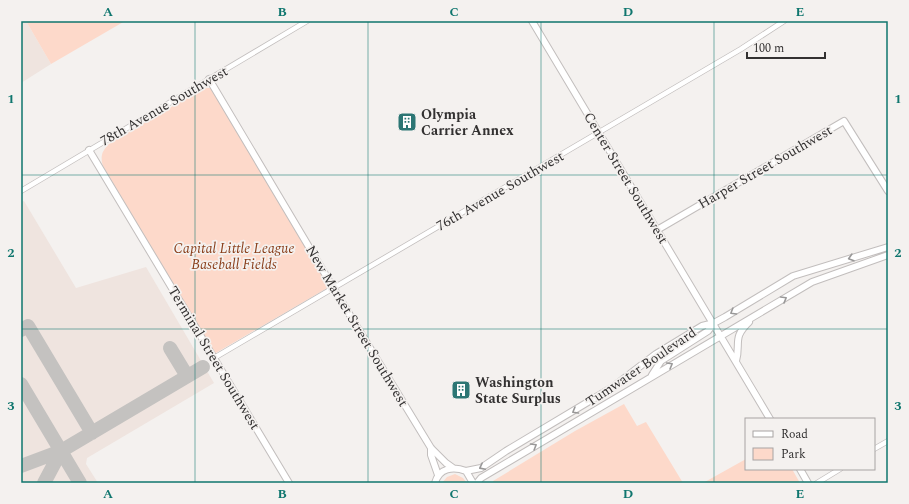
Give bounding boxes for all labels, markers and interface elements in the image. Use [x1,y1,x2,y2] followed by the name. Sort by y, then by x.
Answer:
[103,2,113,22] text: A
[277,2,287,22] text: B
[449,2,459,22] text: C
[623,2,633,22] text: D
[796,2,805,22] text: E
[747,34,825,60] scale bar
[753,39,784,58] text: 100 m
[96,61,232,151] street label: 78th Avenue Southwest
[7,89,15,109] text: 1
[894,89,902,109] text: 1
[421,104,514,141] place label: Olympia Carrier Annex
[578,108,674,248] street label: Center Street Southwest
[396,111,418,133] building icon: Olympia Carrier Annex
[694,120,836,214] street label: Harper Street Southwest
[432,146,568,236] street label: 76th Avenue Southwest
[173,238,295,275] park label: Capital Little League Baseball Fields
[300,241,414,411] street label: New Market Street Southwest
[7,243,15,263] text: 2
[894,243,902,263] text: 2
[847,253,854,262] one-way arrow
[163,282,265,434] street label: Terminal Street Southwest
[780,296,787,303] one-way arrow
[730,307,737,315] one-way arrow
[581,322,701,412] street label: Tumwater Boulevard
[666,363,673,370] one-way arrow
[475,372,561,409] place label: Washington State Surplus
[450,379,472,401] building icon: Washington State Surplus
[7,396,15,416] text: 3
[894,396,902,416] text: 3
[572,406,579,413] one-way arrow
[745,418,875,470] legend
[781,425,808,444] text: Road
[530,443,537,451] one-way arrow
[781,445,806,464] text: Park
[478,462,486,470] one-way arrow
[103,484,113,504] text: A
[277,484,287,504] text: B
[449,484,459,504] text: C
[623,484,633,504] text: D
[796,484,805,504] text: E

